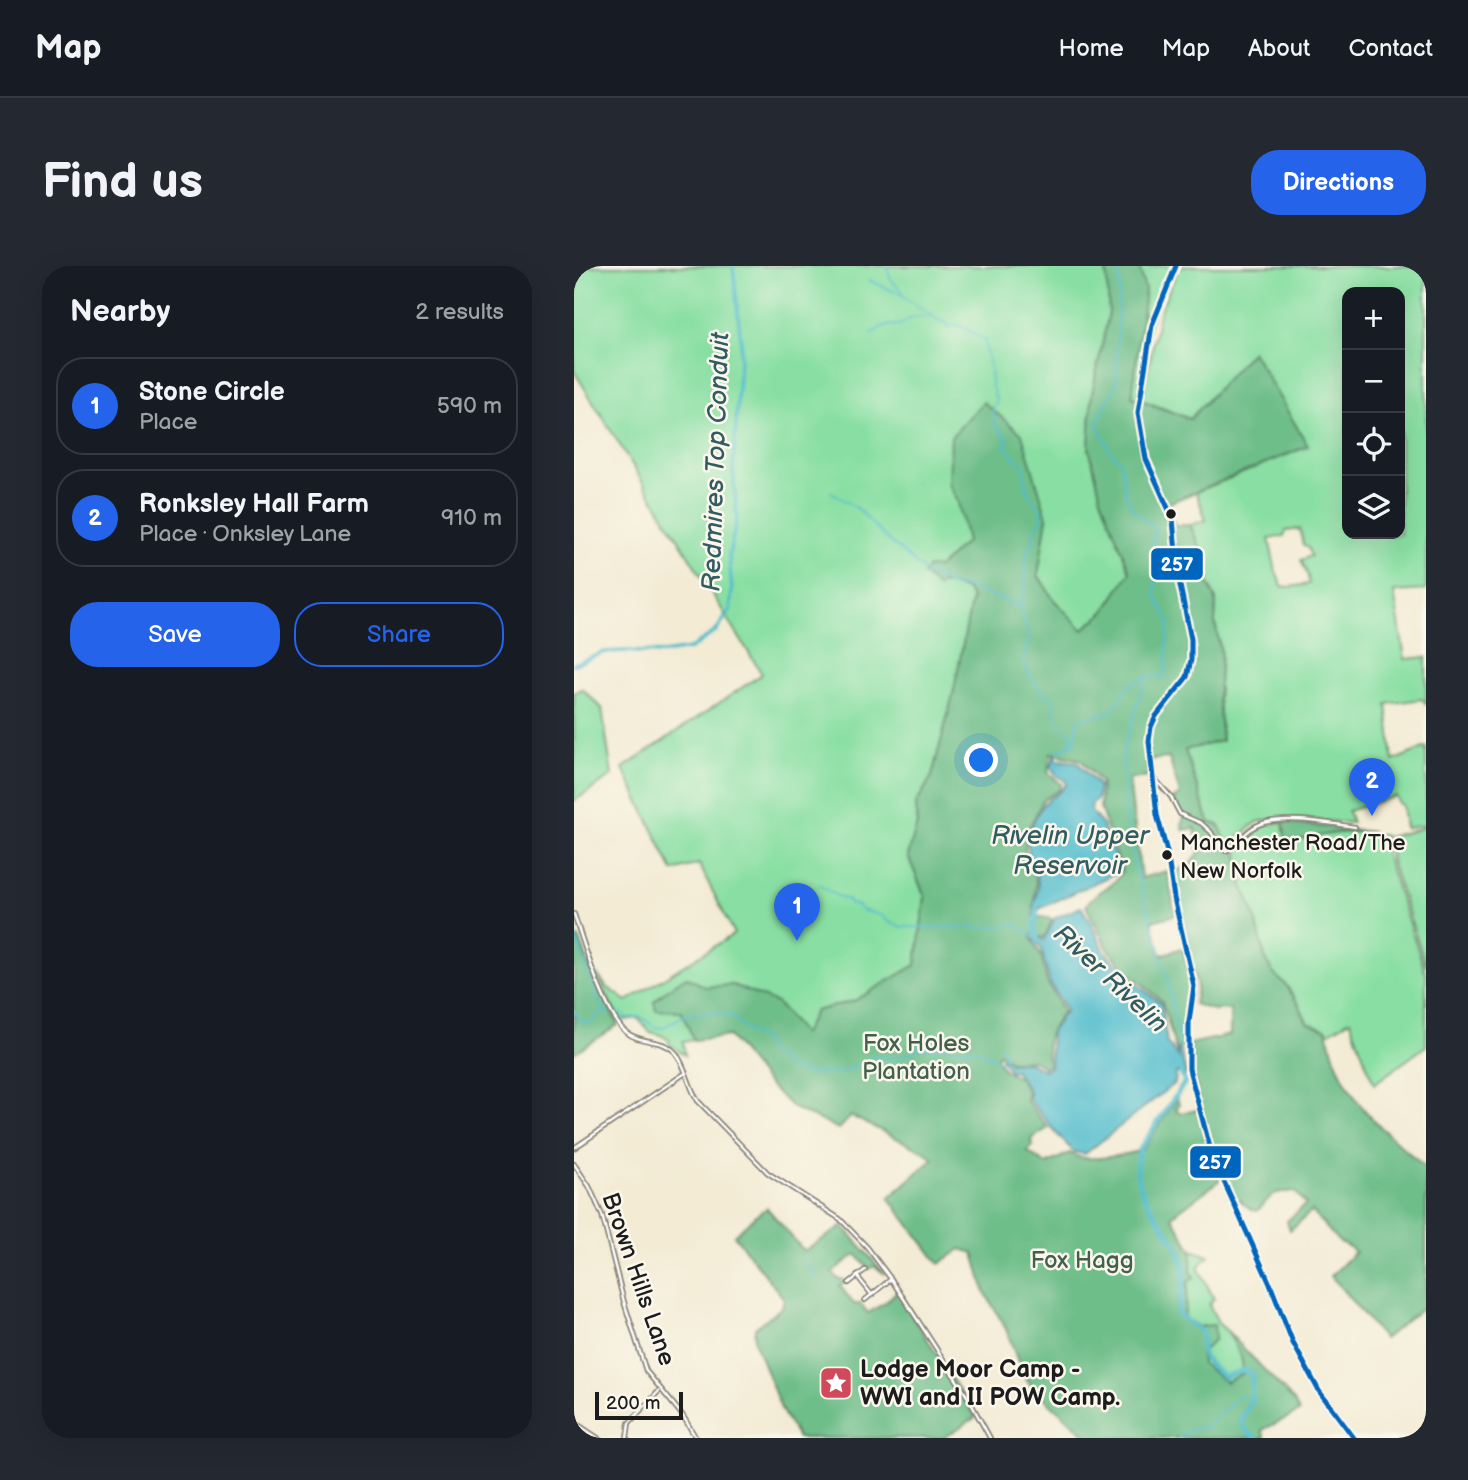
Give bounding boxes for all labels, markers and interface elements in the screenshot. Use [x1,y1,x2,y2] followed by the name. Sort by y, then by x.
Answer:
[35,28,101,68] text: Map
[1059,34,1124,63] text: Home
[1162,34,1210,63] text: Map
[1248,34,1310,63] text: About
[1348,34,1433,63] text: Contact
[1251,150,1426,215] button: Directions
[42,153,203,212] text: Find us
[1342,287,1405,539] map controls
[1342,287,1405,350] button: +
[70,294,170,330] text: Nearby
[415,298,504,326] text: 2 results
[696,331,737,592] water label: Redmires Top Conduit
[1342,350,1405,413] button: −
[139,377,285,408] text: Stone Circle
[90,392,100,420] text: 1
[437,392,502,420] text: 590 m
[139,408,197,436] text: Place
[1342,413,1405,476] button: locate
[1342,476,1405,539] button: layers
[139,489,369,520] text: Ronksley Hall Farm
[88,504,102,532] text: 2
[441,504,502,532] text: 910 m
[1164,507,1178,521] unlabelled marker
[139,520,351,548] text: Place · Onksley Lane
[1150,547,1204,581] line badge: 257
[1161,554,1194,577] text: 257
[70,602,280,667] button: Save
[294,602,504,667] button: Share
[964,743,998,777] your location
[1349,758,1395,816] pin: 2
[991,821,1150,882] water label: Rivelin Upper Reservoir
[1180,830,1406,885] place label: Manchester Road/The New Norfolk
[1160,848,1174,862] marker: Manchester Road/The New Norfolk
[774,883,820,941] pin: 1
[1047,919,1173,1040] water label: River Rivelin
[862,1029,970,1086] park label: Fox Holes Plantation
[1189,1145,1242,1179] line badge: 257
[1199,1152,1232,1175] text: 257
[595,1189,682,1369] street label: Brown Hills Lane
[1030,1246,1134,1275] park label: Fox Hagg
[860,1355,1120,1412] place label: Lodge Moor Camp - WWI and II POW Camp.
[817,1364,855,1402] place icon: Lodge Moor Camp - WWI and II POW Camp.
[595,1389,682,1421] scale bar
[606,1392,660,1415] text: 200 m

